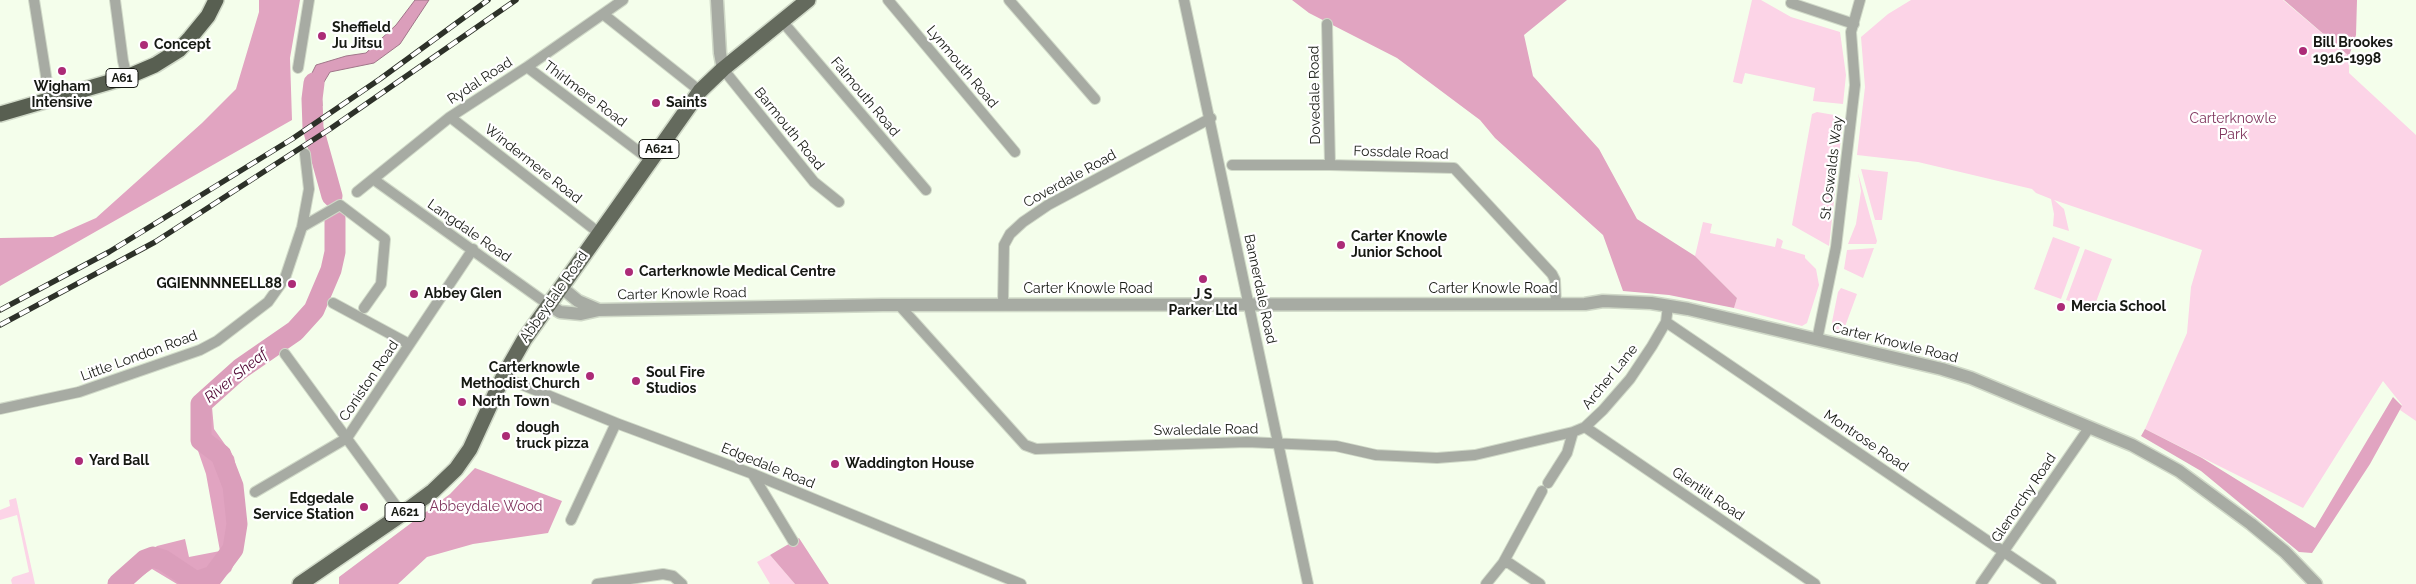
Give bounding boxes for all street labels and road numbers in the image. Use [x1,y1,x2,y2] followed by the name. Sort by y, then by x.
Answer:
[923,22,1001,112] street label: Lynmouth Road
[1306,45,1324,145] street label: Dovedale Road
[444,54,516,108] street label: Rydal Road
[827,54,903,140] street label: Falmouth Road
[540,57,630,131] street label: Thirlmere Road
[106,68,138,88] road number: A61
[751,84,827,174] street label: Barmouth Road
[1817,115,1847,221] street label: St Oswalds Way
[481,121,585,207] street label: Windermere Road
[639,140,679,158] road number: A621
[1353,143,1449,163] street label: Fossdale Road
[1021,147,1119,211] street label: Coverdale Road
[424,196,514,266] street label: Langdale Road
[1240,233,1280,345] street label: Bannerdale Road
[516,248,592,346] street label: Abbeydale Road
[1023,281,1153,297] street label: Carter Knowle Road
[1428,281,1558,297] street label: Carter Knowle Road
[617,284,747,304] street label: Carter Knowle Road
[1830,319,1960,367] street label: Carter Knowle Road
[78,327,200,385] street label: Little London Road
[336,337,402,425] street label: Coniston Road
[1579,341,1641,413] street label: Archer Lane
[1821,407,1911,475] street label: Montrose Road
[1154,421,1258,439] street label: Swaledale Road
[719,440,817,492] street label: Edgedale Road
[1988,450,2060,546] street label: Glenorchy Road
[1669,464,1747,524] street label: Glentilt Road
[385,502,425,522] road number: A621

